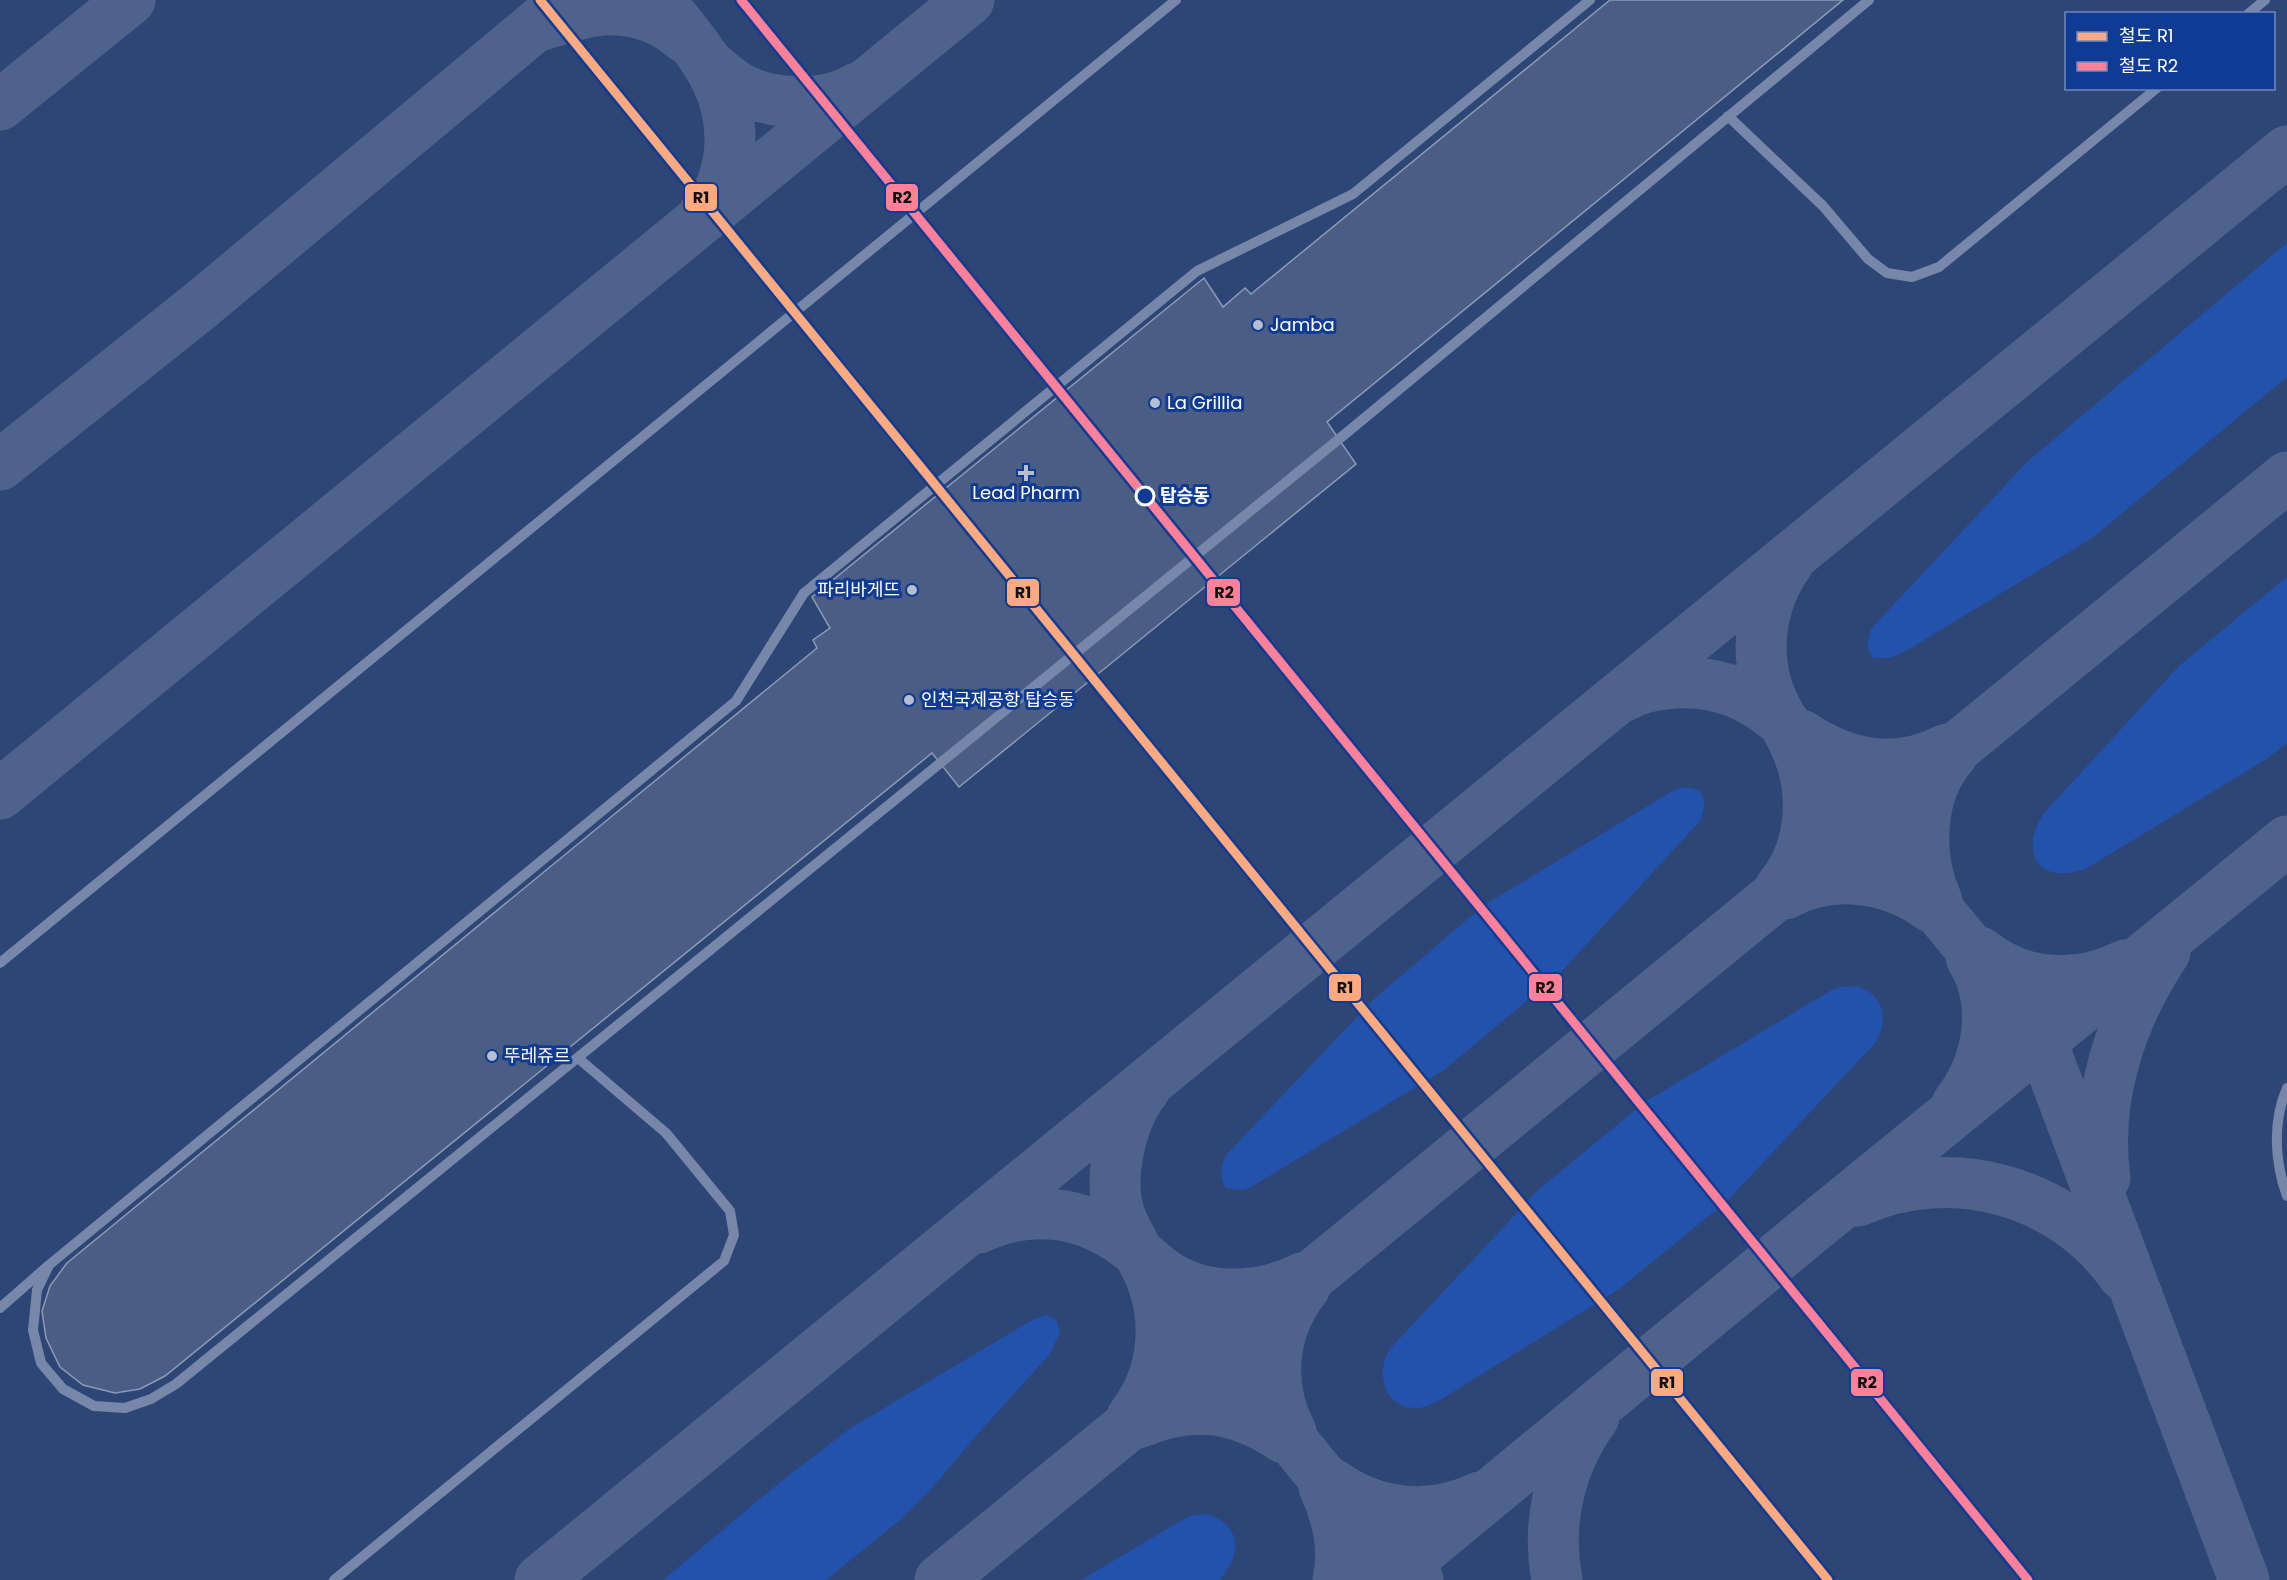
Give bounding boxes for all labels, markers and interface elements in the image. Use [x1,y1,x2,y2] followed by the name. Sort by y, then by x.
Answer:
[2065,12,2275,90] legend
[2119,23,2174,48] text: 철도 R1
[2119,53,2178,78] text: 철도 R2
[684,183,718,212] line badge: R1
[885,183,919,212] line badge: R2
[693,186,709,209] text: R1
[892,186,912,209] text: R2
[1270,312,1335,337] place label: Jamba
[1251,318,1265,332] marker: Jamba
[1167,390,1242,415] place label: La Grillia
[1148,396,1162,410] marker: La Grillia
[1019,466,1033,480] marker: Lead Pharm
[972,480,1080,505] place label: Lead Pharm
[1160,483,1210,508] place label: 탑승동
[1135,486,1155,506] marker: 탑승동
[817,577,900,602] place label: 파리바게뜨
[1006,578,1040,607] line badge: R1
[1206,578,1241,607] line badge: R2
[1015,581,1031,604] text: R1
[1214,581,1234,604] text: R2
[905,583,919,597] marker: 파리바게뜨
[921,687,1075,712] place label: 인천국제공항 탑승동
[902,693,916,707] marker: 인천국제공항 탑승동
[1328,973,1362,1002] line badge: R1
[1528,973,1563,1002] line badge: R2
[1337,976,1353,999] text: R1
[1535,976,1555,999] text: R2
[504,1043,570,1068] place label: 뚜레쥬르
[485,1049,499,1063] marker: 뚜레쥬르
[1650,1368,1684,1397] line badge: R1
[1850,1368,1884,1397] line badge: R2
[1659,1371,1675,1394] text: R1
[1857,1371,1877,1394] text: R2

